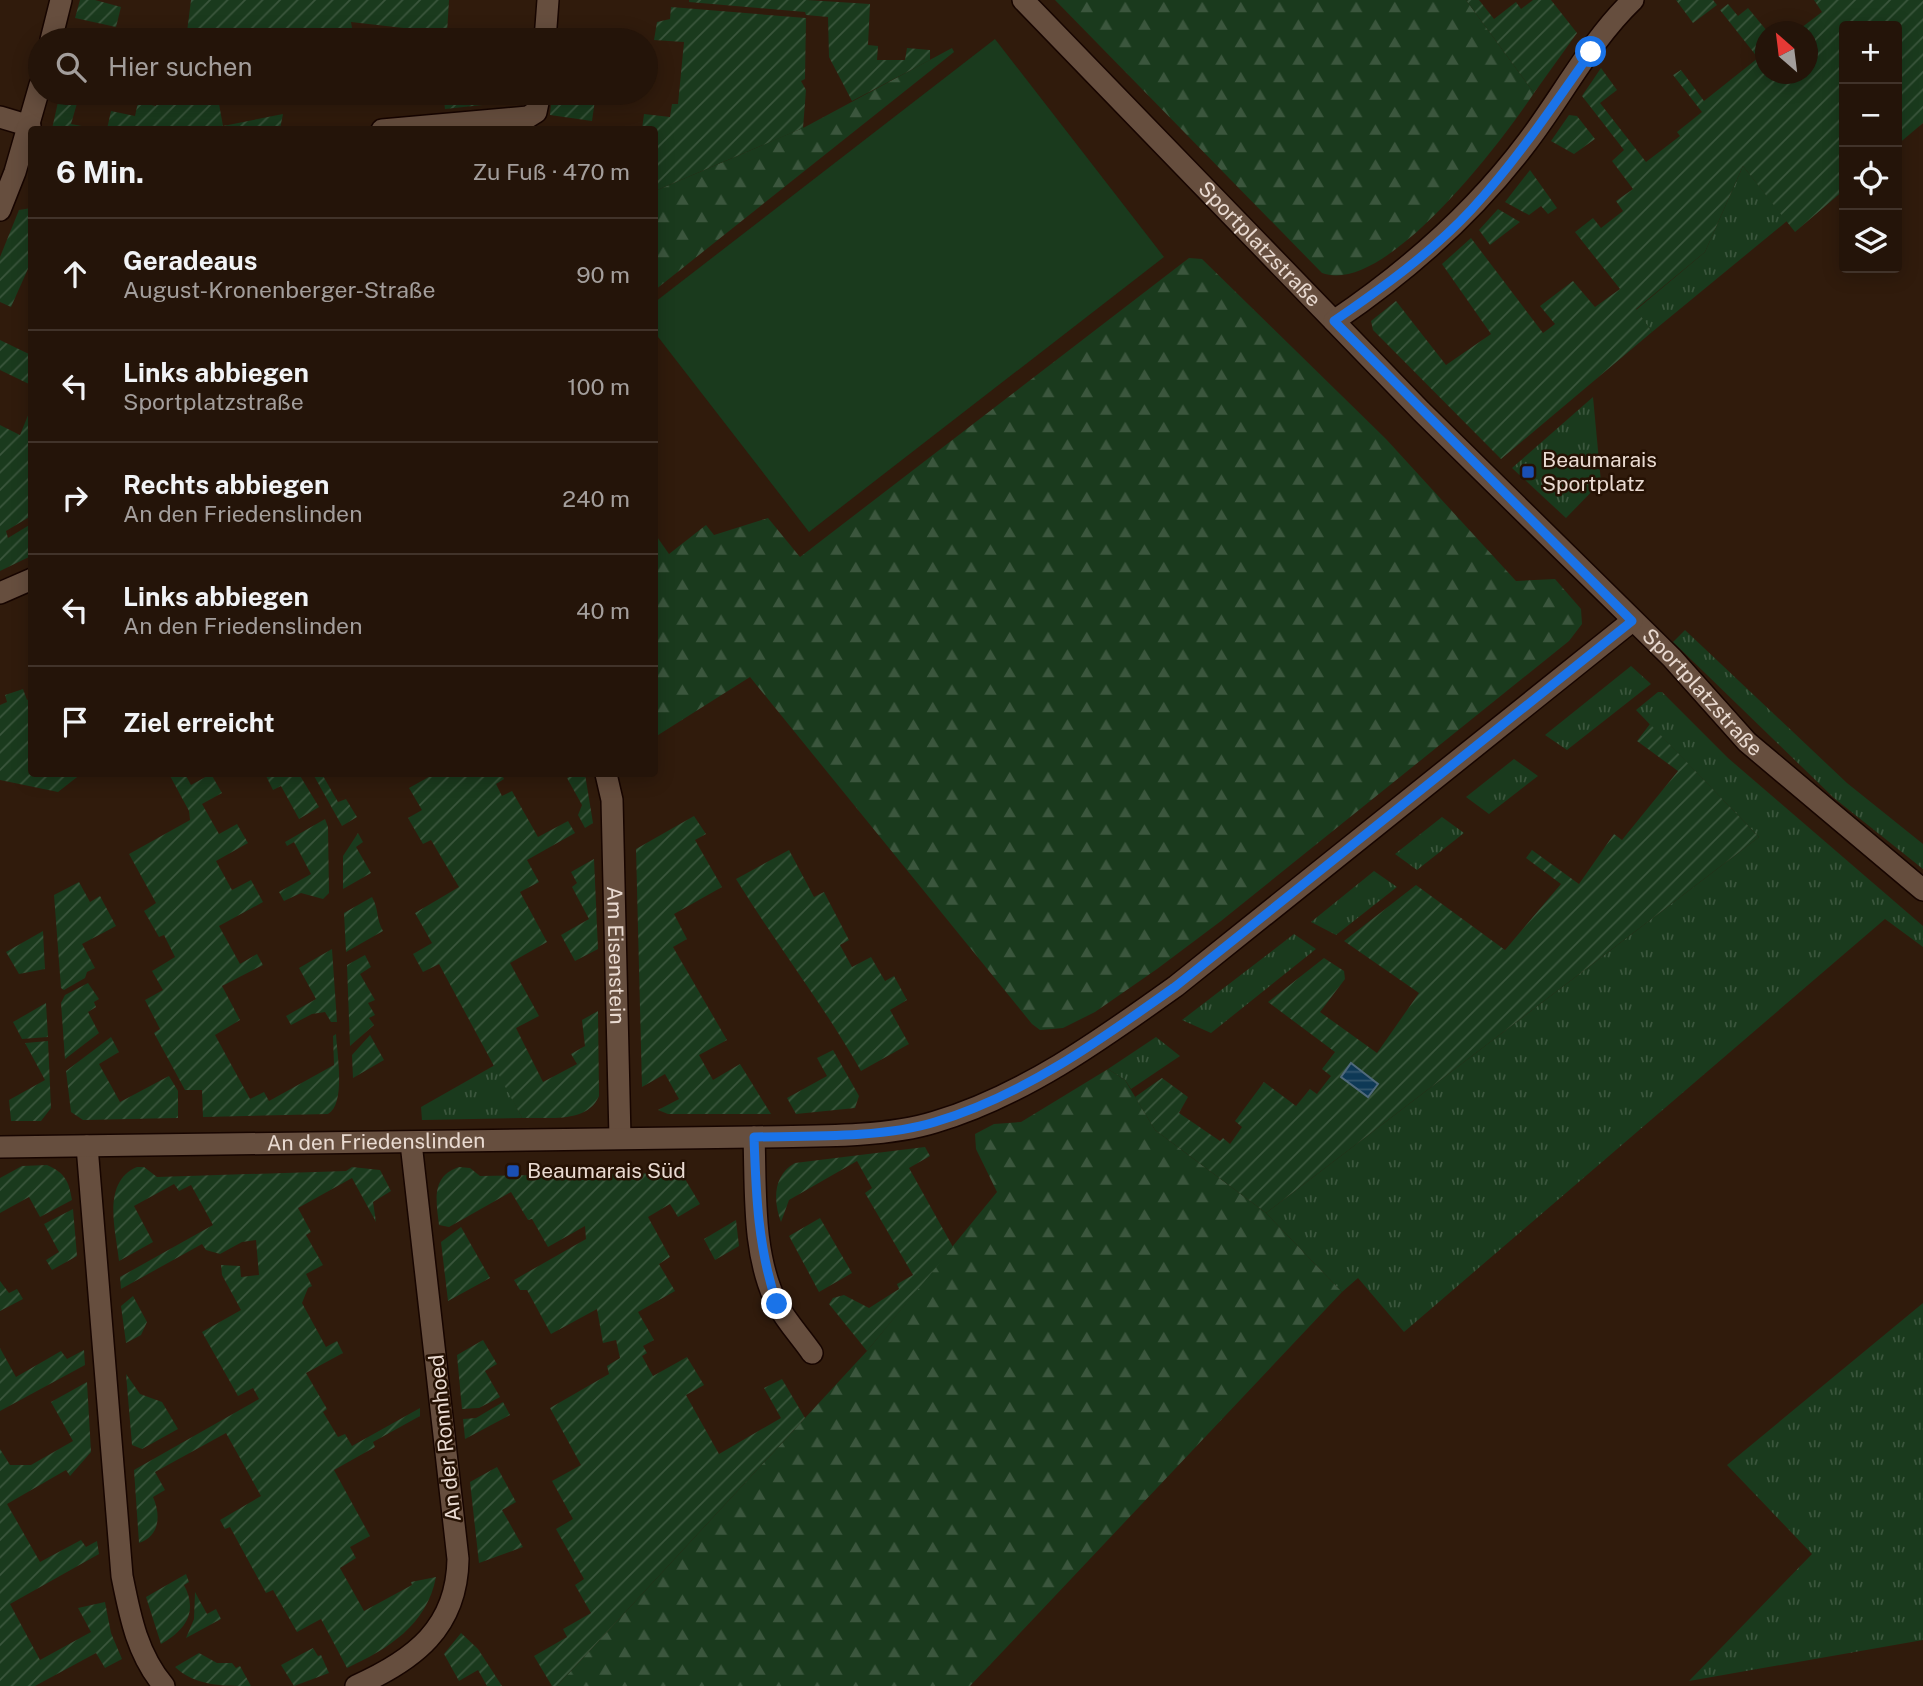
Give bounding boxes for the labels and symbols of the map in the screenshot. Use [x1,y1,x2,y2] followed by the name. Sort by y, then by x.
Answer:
[1755,21,1818,84] north arrow
[1575,36,1606,67] route start
[1193,176,1326,312] street label: Sportplatzstraße
[1542,447,1657,496] place label: Beaumarais Sportplatz
[1520,464,1536,480] marker: Beaumarais Sportplatz
[1637,623,1767,761] street label: Sportplatzstraße
[602,886,630,1025] street label: Am Eisenstein
[266,1128,485,1155] street label: An den Friedenslinden
[527,1158,686,1183] place label: Beaumarais Süd
[505,1163,521,1179] marker: Beaumarais Süd
[761,1288,792,1319] route end
[423,1353,466,1523] street label: An der Ronnhoed

